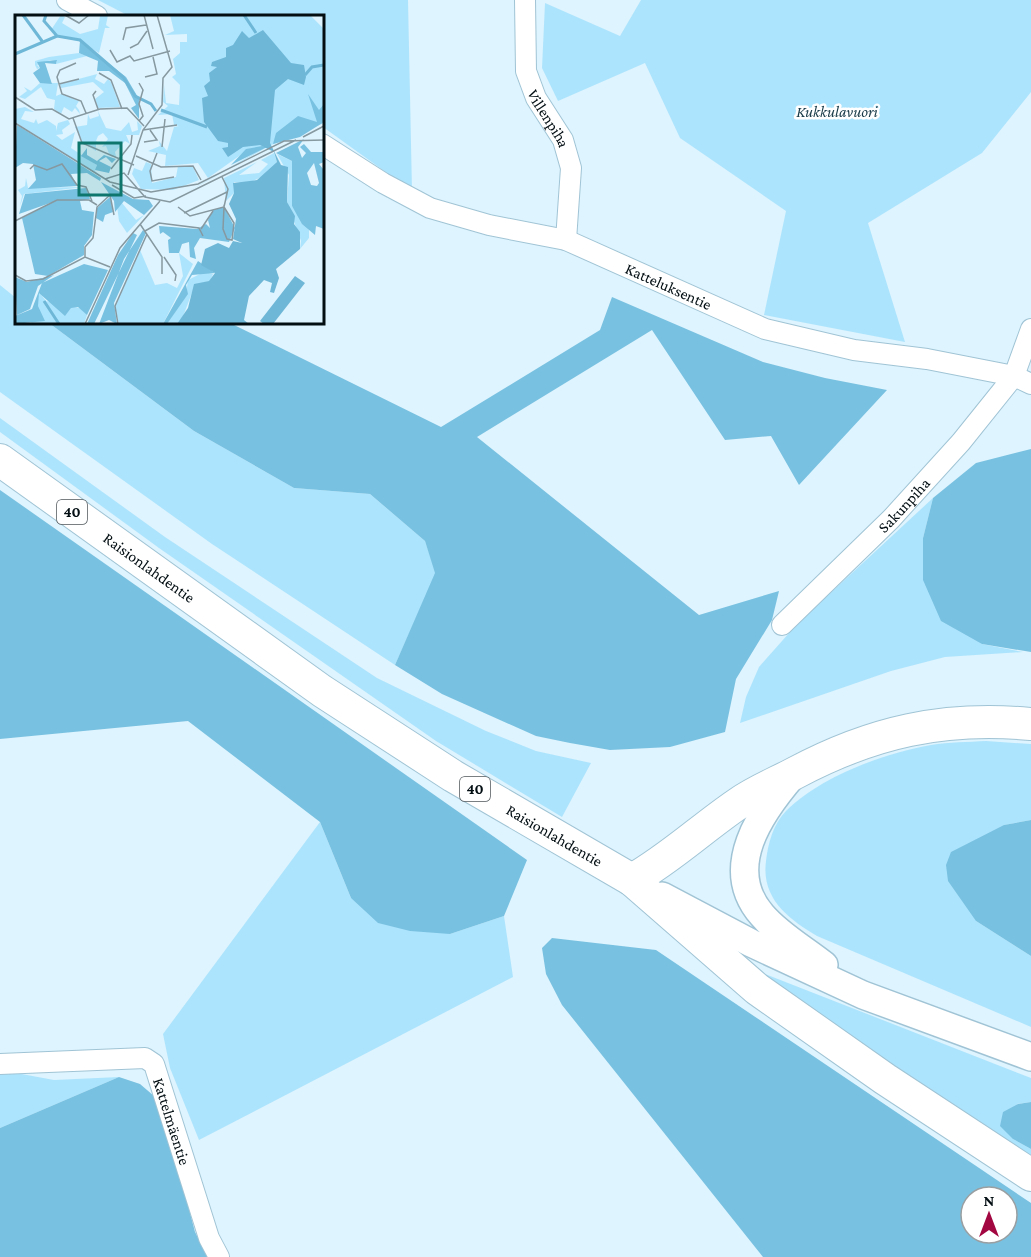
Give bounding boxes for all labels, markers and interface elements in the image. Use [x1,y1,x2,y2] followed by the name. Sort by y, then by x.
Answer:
[15,15,324,324] inset map
[525,87,573,150] street label: Villenpiha
[796,103,879,120] park label: Kukkulavuori
[623,260,714,313] street label: Katteluksentie
[875,474,934,536] street label: Sakunpiha
[57,500,87,524] road number: 40
[100,529,198,606] street label: Raisionlahdentie
[460,777,490,801] road number: 40
[503,801,605,870] street label: Raisionlahdentie
[150,1076,193,1167] street label: Kattelmäentie
[959,1185,1019,1245] north arrow
[984,1192,995,1209] text: N

